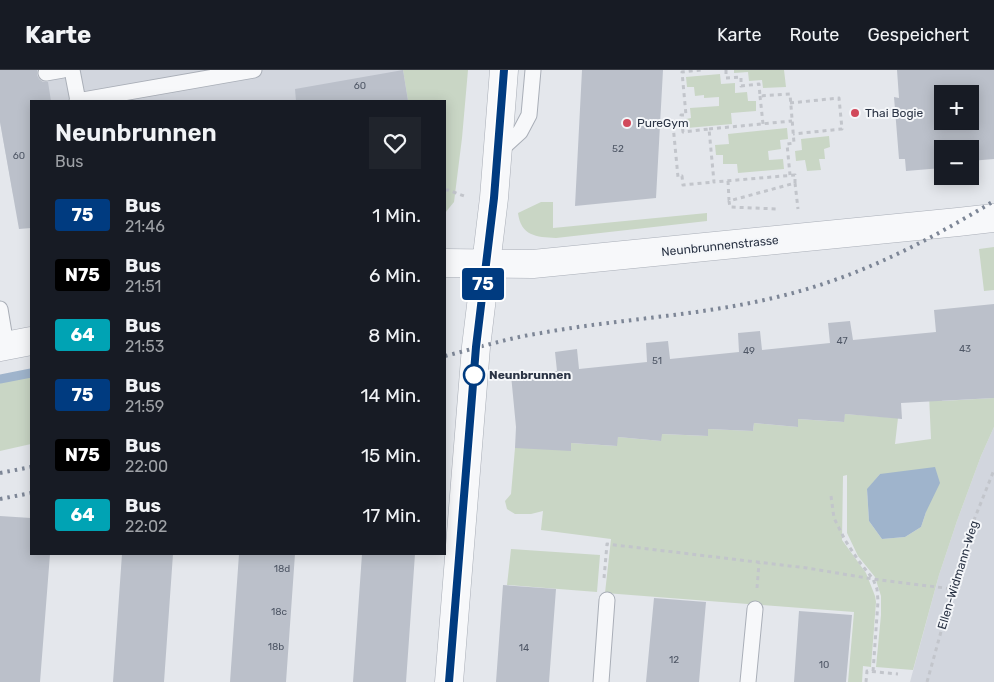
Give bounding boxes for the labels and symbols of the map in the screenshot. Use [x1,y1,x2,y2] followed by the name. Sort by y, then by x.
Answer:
[354,80,366,92] house number: 60
[865,106,923,120] place label: Thai Bogie
[849,107,861,119] marker: Thai Bogie
[637,116,689,130] place label: PureGym
[621,117,633,129] marker: PureGym
[612,143,624,155] house number: 52
[13,150,25,162] house number: 60
[661,233,780,259] street label: Neunbrunnenstrasse
[460,268,506,300] line badge: 75
[836,335,848,347] house number: 47
[959,343,971,355] house number: 43
[743,345,755,357] house number: 49
[652,355,662,367] house number: 51
[463,364,485,386] marker: Neunbrunnen
[489,368,571,382] place label: Neunbrunnen
[935,519,981,631] street label: Ellen-Widmann-Weg
[274,563,290,575] house number: 18d
[271,606,288,618] house number: 18c
[268,641,284,653] house number: 18b
[519,642,529,654] house number: 14
[669,654,679,666] house number: 12
[819,659,829,671] house number: 10

